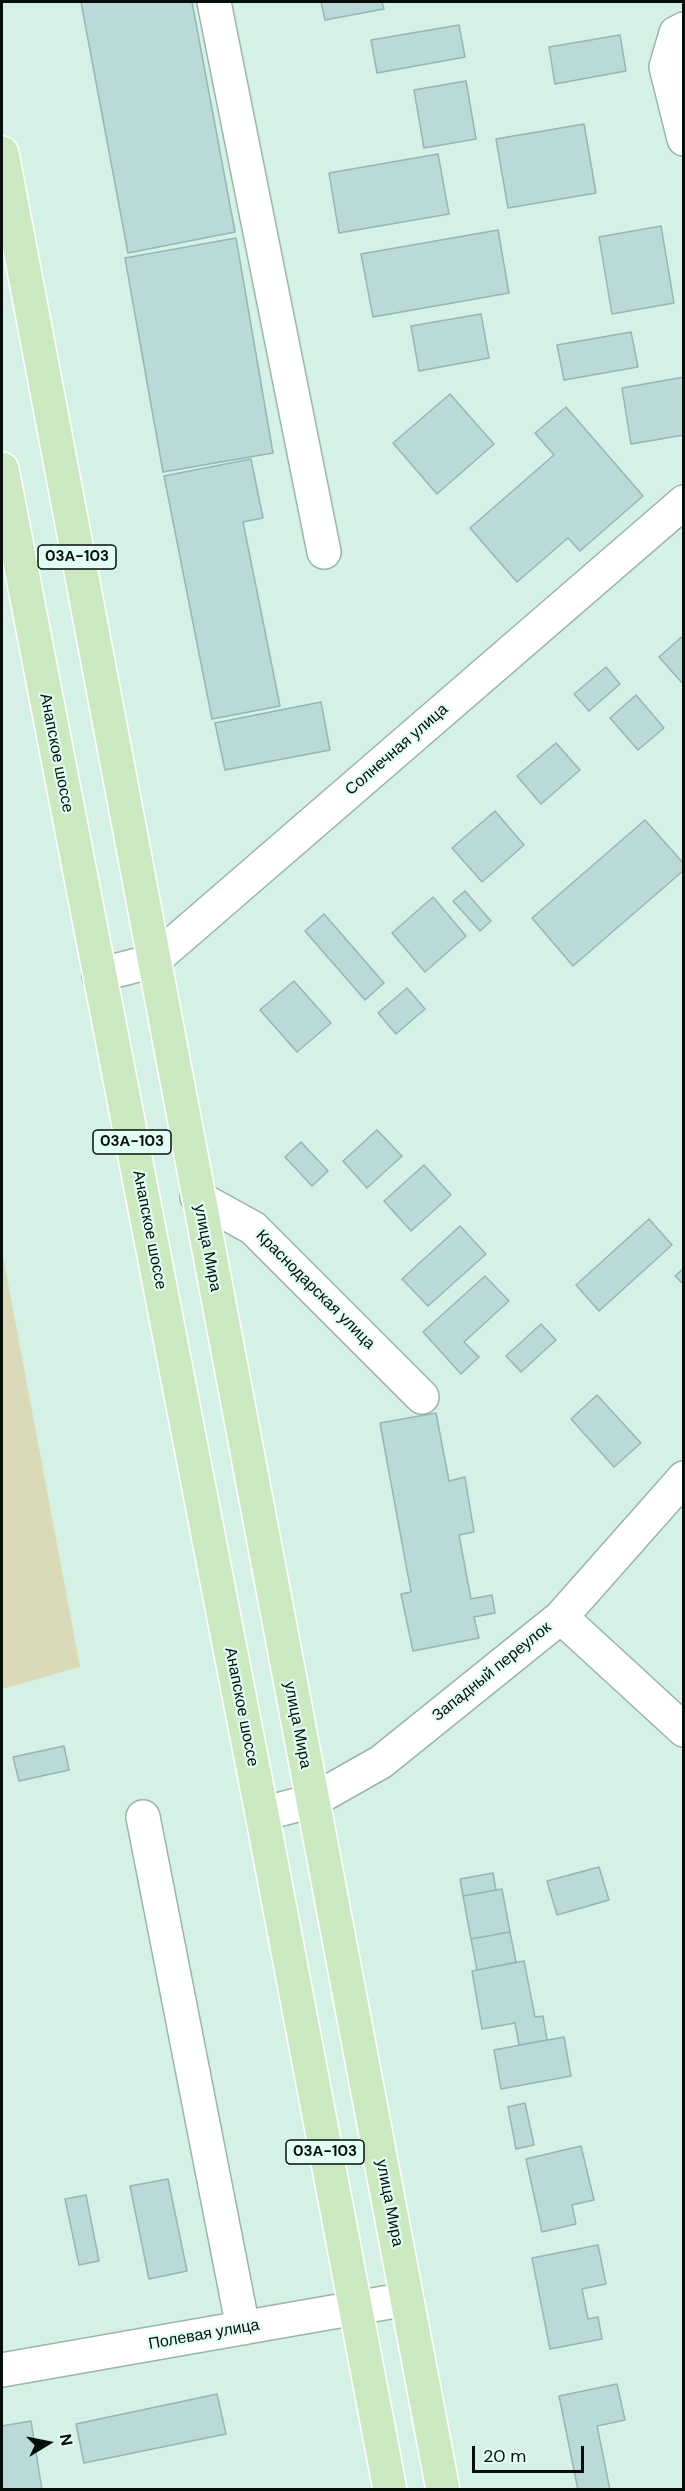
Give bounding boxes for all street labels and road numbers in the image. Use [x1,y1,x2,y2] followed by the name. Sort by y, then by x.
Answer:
[38,545,116,569] road number: 03А-103
[35,692,77,814] street label: Анапское шоссе
[342,700,452,800] street label: Солнечная улица
[93,1130,171,1154] road number: 03А-103
[128,1169,170,1291] street label: Анапское шоссе
[189,1203,225,1293] street label: улица Мира
[251,1226,379,1354] street label: Краснодарская улица
[429,1618,555,1726] street label: Западный переулок
[220,1646,262,1768] street label: Анапское шоссе
[279,1680,315,1770] street label: улица Мира
[286,2140,364,2164] road number: 03А-103
[371,2158,407,2248] street label: улица Мира
[147,2316,261,2354] street label: Полевая улица

